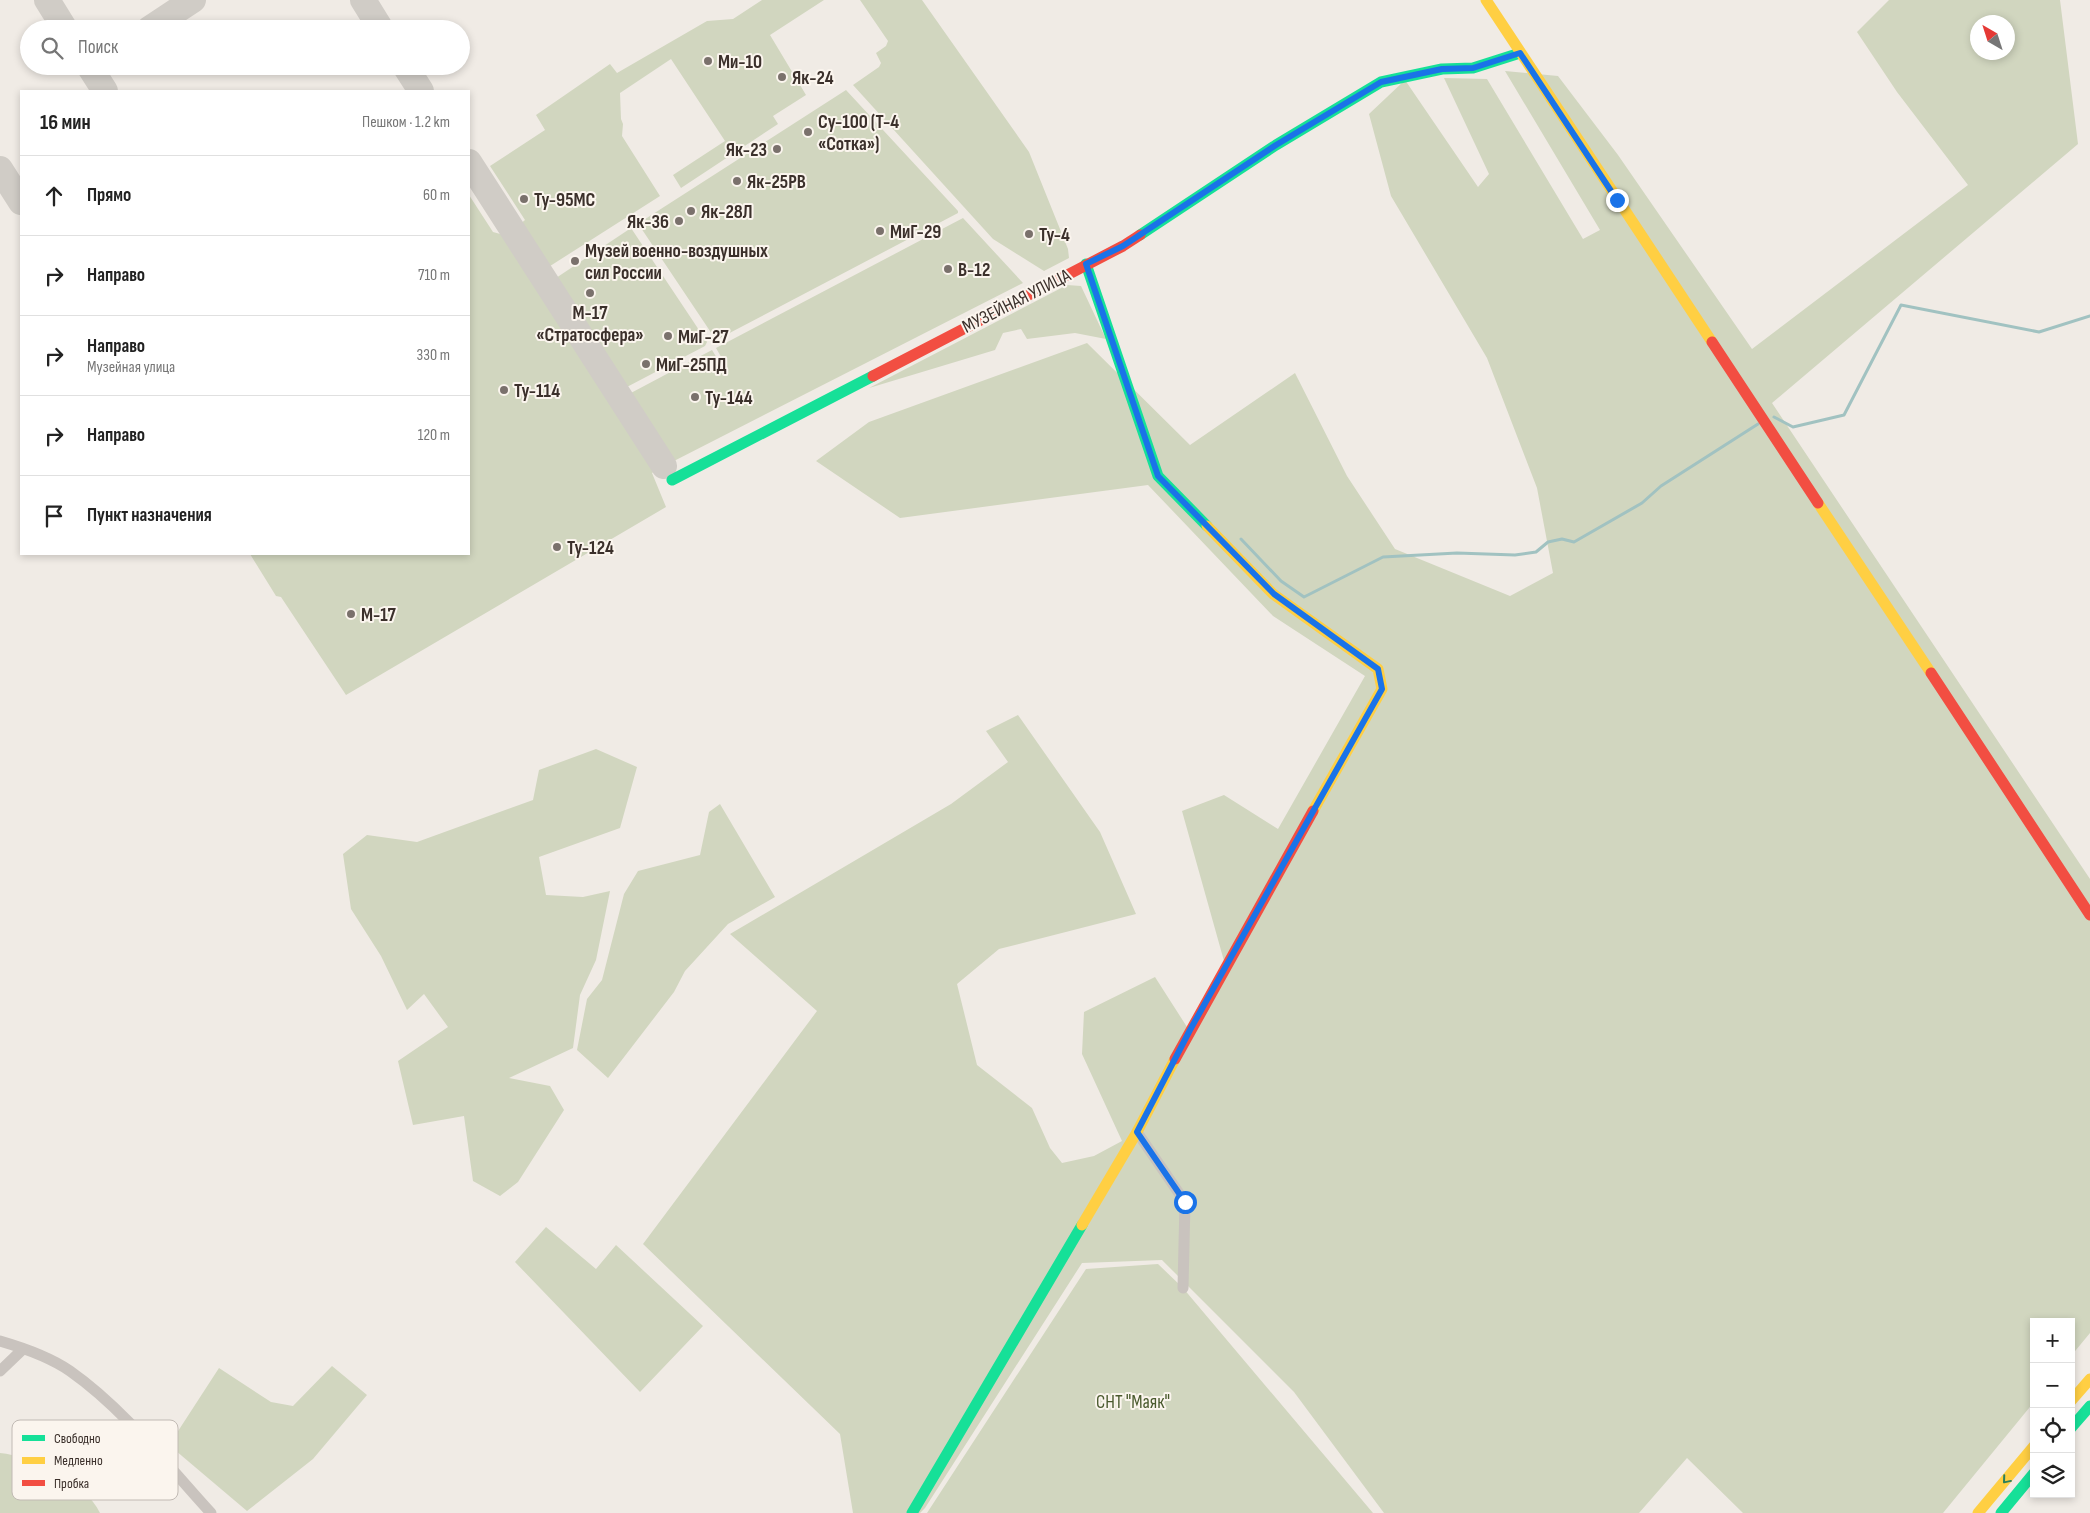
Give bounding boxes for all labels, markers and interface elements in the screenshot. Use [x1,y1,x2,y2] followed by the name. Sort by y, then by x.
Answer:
[1970,15,2015,60] north arrow
[20,20,470,75] search box
[38,34,66,62] icon: search
[78,36,118,59] text: Поиск
[718,51,762,74] place label: Ми-10
[702,55,714,67] marker: Ми-10
[792,67,834,90] place label: Як-24
[776,71,788,83] marker: Як-24
[40,110,91,135] text: 16 мин
[818,111,899,156] place label: Су-100 (Т-4 «Сотка»)
[362,113,450,132] text: Пешком · 1.2 km
[802,126,814,138] marker: Су-100 (Т-4 «Сотка»)
[726,139,767,162] place label: Як-23
[771,143,783,155] marker: Як-23
[747,171,806,194] place label: Як-25РВ
[731,175,743,187] marker: Як-25РВ
[40,182,68,210] icon: ahead
[87,184,131,207] text: Прямо
[423,186,450,205] text: 60 m
[534,189,595,212] place label: Ту-95МС
[1606,189,1629,212] route end
[518,193,530,205] marker: Ту-95МС
[701,201,753,224] place label: Як-28Л
[685,205,697,217] marker: Як-28Л
[627,211,669,234] place label: Як-36
[673,215,685,227] marker: Як-36
[890,221,941,244] place label: МиГ-29
[1039,224,1070,247] place label: Ту-4
[874,225,886,237] marker: МиГ-29
[1023,228,1035,240] marker: Ту-4
[585,240,768,285] place label: Музей военно-воздушных сил России
[569,255,581,267] marker: Музей военно-воздушных сил России
[958,259,990,282] place label: В-12
[40,262,68,290] icon: right
[942,263,954,275] marker: В-12
[87,264,145,287] text: Направо
[959,264,1076,339] street label: МУЗЕЙНАЯ УЛИЦА
[418,266,450,285] text: 710 m
[584,287,596,299] marker: М-17 «Стратосфера»
[536,302,644,347] place label: М-17 «Стратосфера»
[678,326,729,349] place label: МиГ-27
[662,330,674,342] marker: МиГ-27
[87,335,145,358] text: Направо
[40,342,68,370] icon: right
[417,346,450,365] text: 330 m
[656,354,727,377] place label: МиГ-25ПД
[87,358,175,377] text: Музейная улица
[640,358,652,370] marker: МиГ-25ПД
[514,380,560,403] place label: Ту-114
[498,384,510,396] marker: Ту-114
[705,387,753,410] place label: Ту-144
[689,391,701,403] marker: Ту-144
[40,422,68,450] icon: right
[87,424,145,447] text: Направо
[418,426,450,445] text: 120 m
[40,502,68,530] icon: arrive
[87,504,212,527] text: Пункт назначения
[567,537,614,560] place label: Ту-124
[551,541,563,553] marker: Ту-124
[361,604,397,627] place label: М-17
[345,608,357,620] marker: М-17
[1174,1191,1197,1214] route start
[2030,1318,2075,1498] map controls
[2030,1318,2075,1363] button: +
[2030,1363,2075,1408] button: −
[1096,1391,1170,1414] park label: СНТ "Маяк"
[2030,1408,2075,1453] button: locate
[12,1420,178,1500] legend
[54,1430,101,1447] text: Свободно
[54,1452,103,1469] text: Медленно
[2030,1453,2075,1498] button: layers
[2003,1474,2012,1483] one-way arrow
[54,1475,89,1492] text: Пробка

